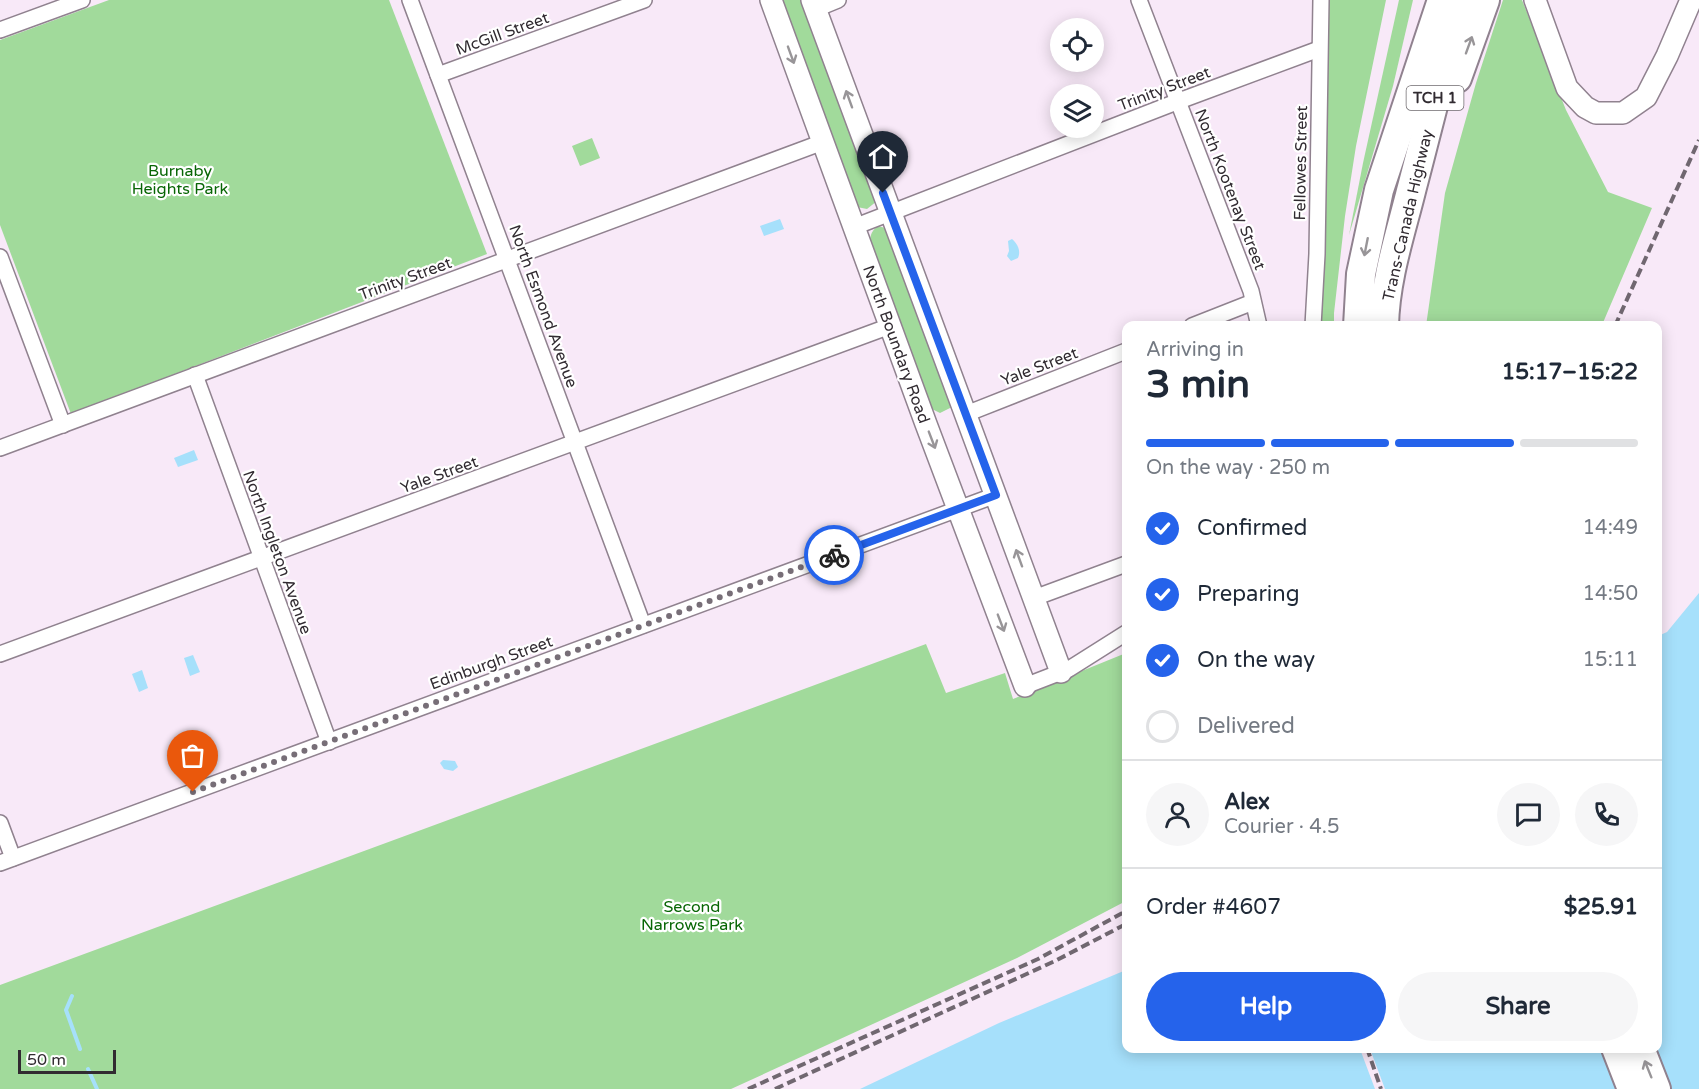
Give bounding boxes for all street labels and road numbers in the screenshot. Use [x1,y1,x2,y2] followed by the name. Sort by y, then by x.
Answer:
[453,8,552,60] street label: McGill Street
[1115,62,1213,116] street label: Trinity Street
[1406,86,1464,110] road number: TCH 1
[1290,105,1312,221] street label: Fellowes Street
[1190,106,1270,273] street label: North Kootenay Street
[1378,127,1438,303] street label: Trans-Canada Highway
[504,222,582,391] street label: North Esmond Avenue
[356,253,454,305] street label: Trinity Street
[858,263,934,426] street label: North Boundary Road
[998,343,1081,391] street label: Yale Street
[398,452,481,498] street label: Yale Street
[238,468,316,637] street label: North Ingleton Avenue
[427,631,555,694] street label: Edinburgh Street

